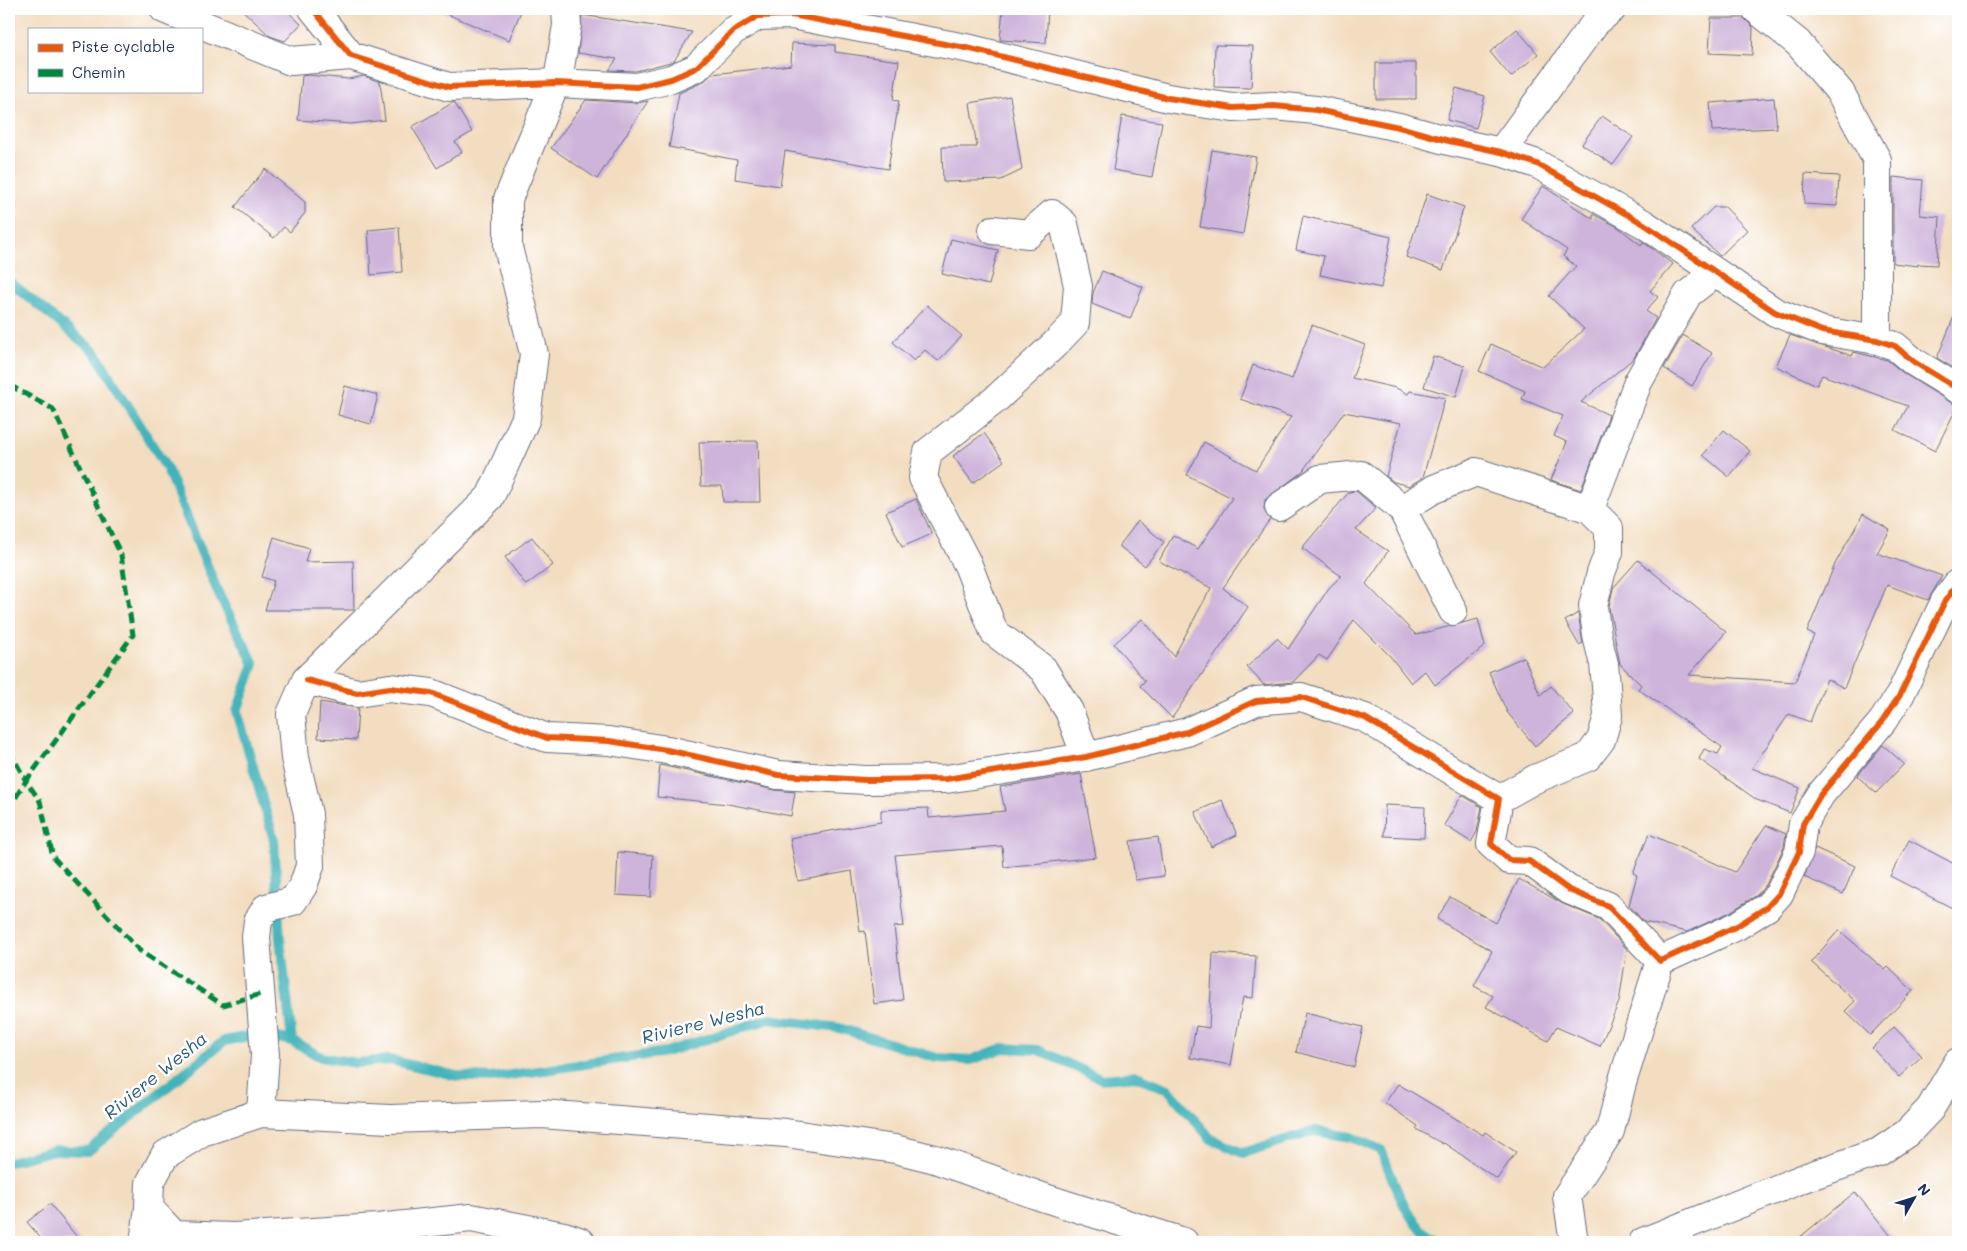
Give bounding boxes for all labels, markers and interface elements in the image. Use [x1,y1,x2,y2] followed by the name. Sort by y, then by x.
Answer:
[28,28,202,92] legend
[72,36,175,56] text: Piste cyclable
[72,62,125,82] text: Chemin
[639,995,767,1049] water label: Riviere Wesha
[98,1026,212,1124] water label: Riviere Wesha
[1890,1174,1940,1224] north arrow
[1914,1179,1935,1200] text: N

